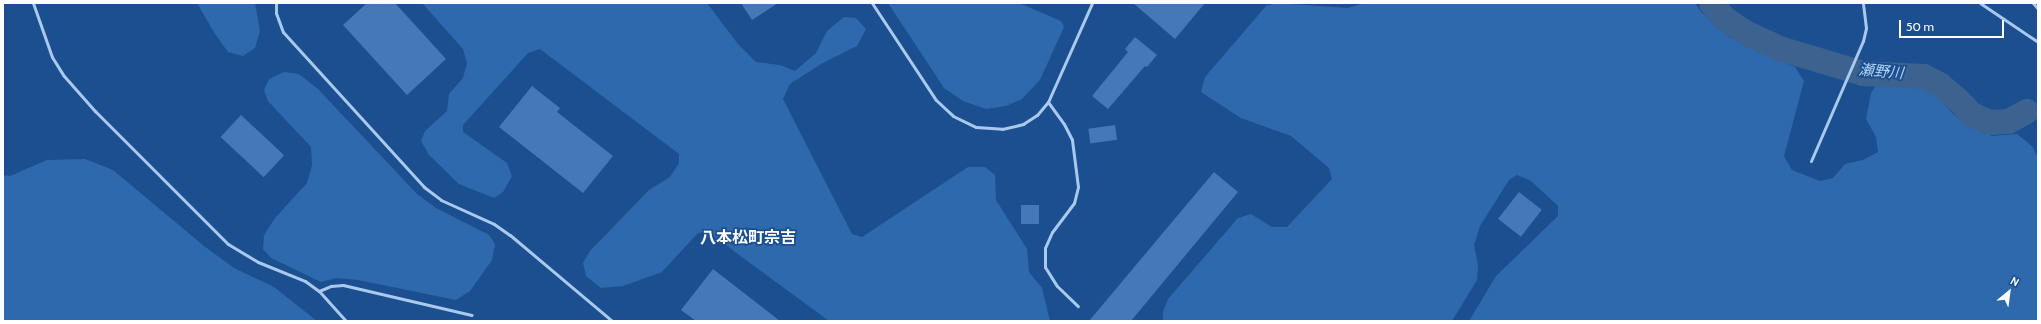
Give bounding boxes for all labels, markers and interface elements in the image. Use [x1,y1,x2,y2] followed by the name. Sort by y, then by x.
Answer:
[1901,12,2006,38] scale bar
[1906,19,1934,34] text: 50 m
[1858,61,1904,83] water label: 瀬野川
[700,228,796,248] district label: 八本松町宗吉
[1989,272,2029,312] north arrow
[2008,273,2022,290] text: N

